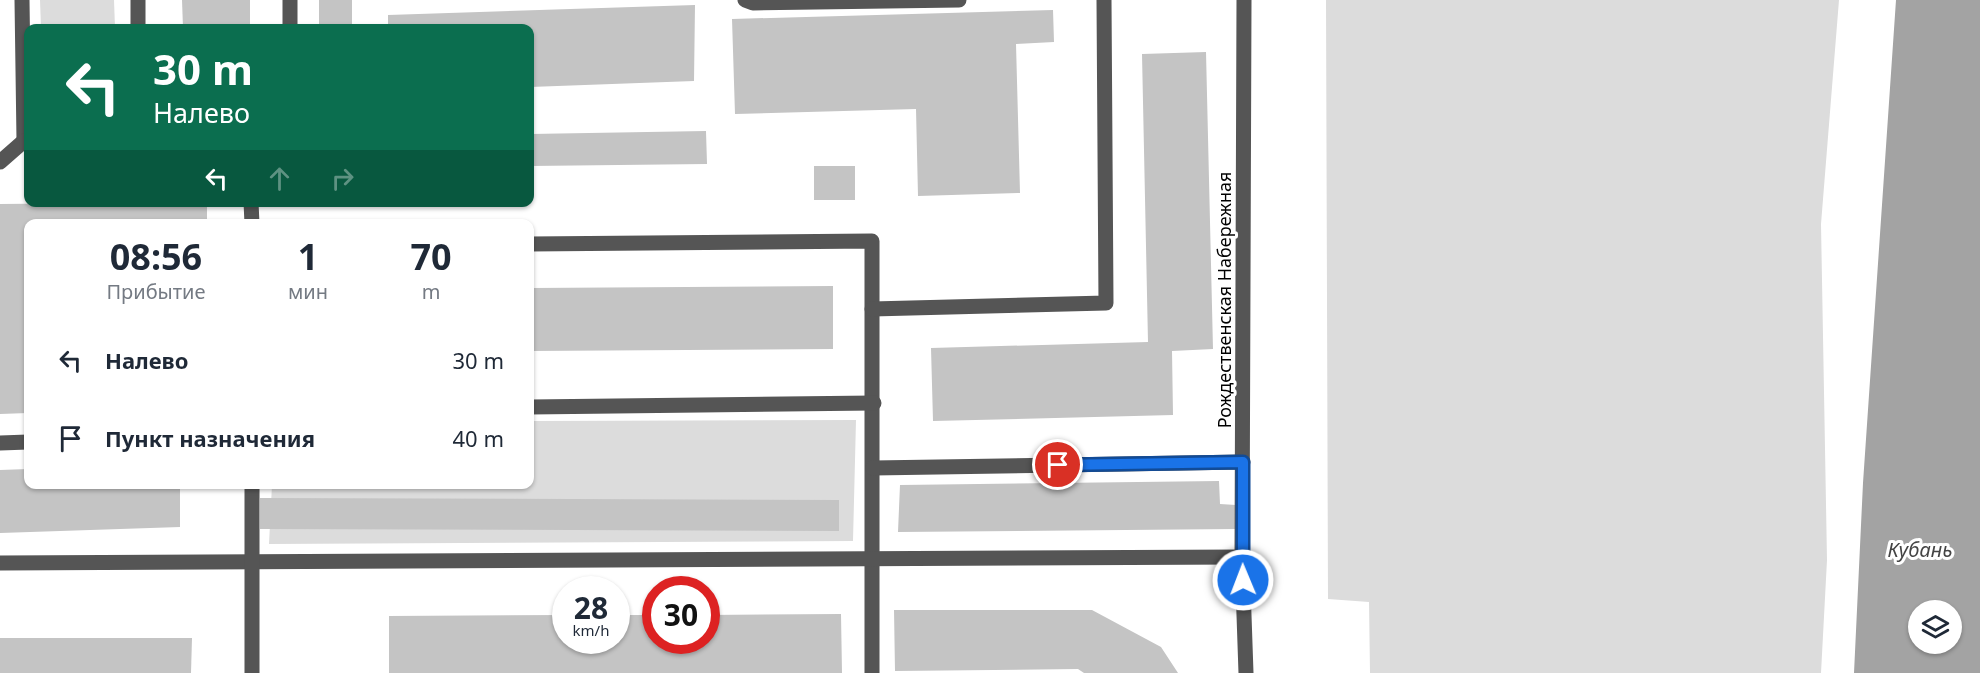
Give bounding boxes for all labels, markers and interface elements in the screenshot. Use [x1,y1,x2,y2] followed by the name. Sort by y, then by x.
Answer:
[153,40,253,97] text: 30 m
[54,48,132,126] icon: left
[153,94,250,131] text: Налево
[200,162,233,195] icon: left
[263,162,296,195] icon: ahead
[326,162,359,195] icon: right
[1212,172,1236,428] street label: Рождественская Набережная
[110,232,202,281] text: 08:56
[298,232,318,281] text: 1
[410,232,452,281] text: 70
[106,278,206,305] text: Прибытие
[288,278,328,305] text: мин
[422,278,440,305] text: m
[54,344,87,377] icon: left
[105,345,188,375] text: Налево
[453,345,504,375] text: 30 m
[54,422,87,455] icon: arrive
[105,423,315,453] text: Пункт назначения
[453,423,504,453] text: 40 m
[1032,439,1083,490] pin
[1041,448,1074,481] icon: arrive
[1888,536,1952,563] water label: Кубань
[1211,548,1275,612] position arrow
[642,576,720,654] speed limit sign: 30
[574,587,608,628] text: 28
[1908,600,1962,654] map controls
[1908,600,1962,654] button: layers
[573,620,609,640] text: km/h

